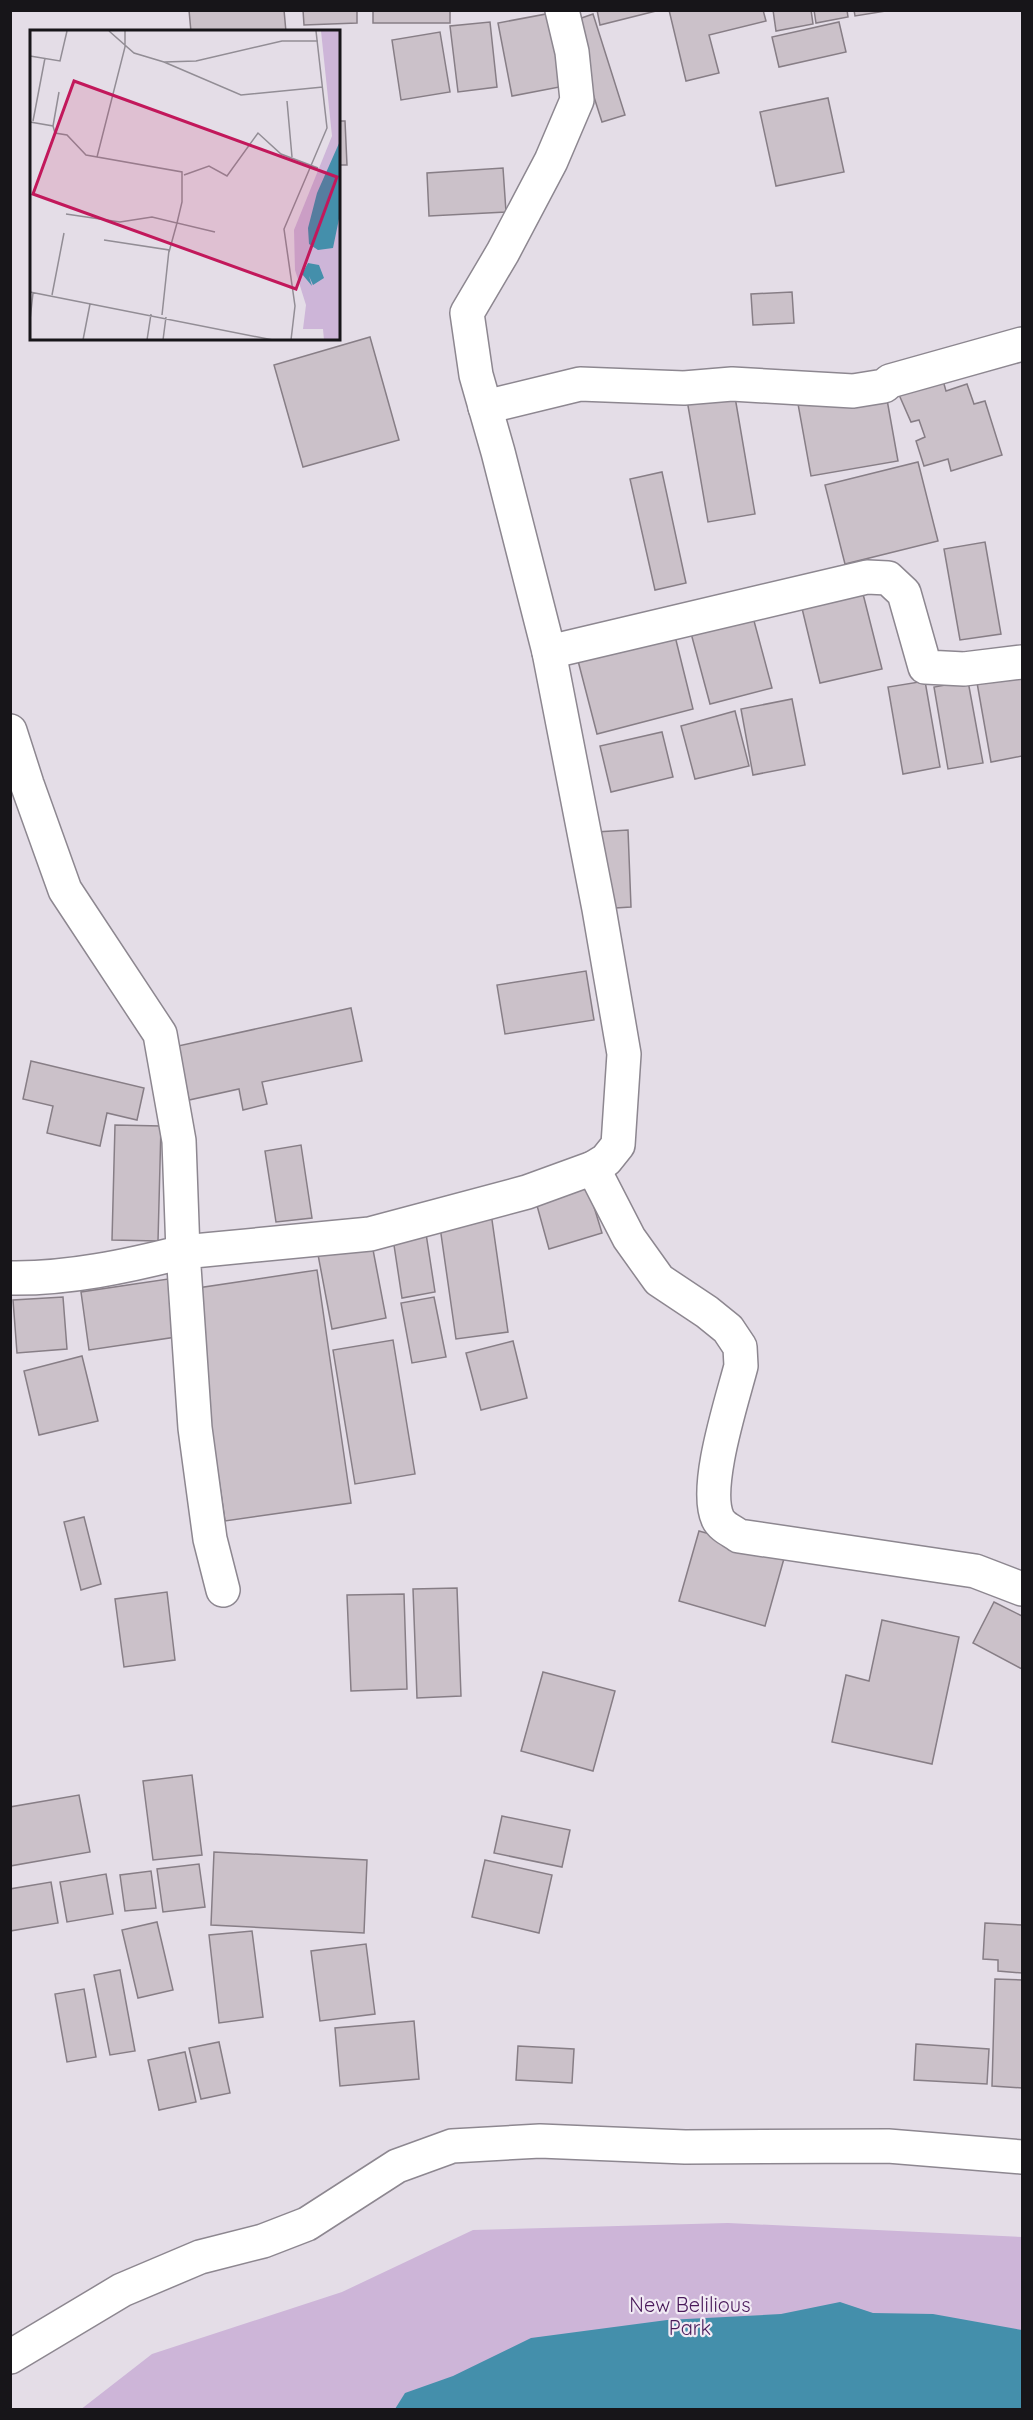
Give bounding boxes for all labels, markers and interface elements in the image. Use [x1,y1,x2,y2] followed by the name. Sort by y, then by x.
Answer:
[30,30,340,340] inset map
[629,2292,751,2340] park label: New Belilious Park

